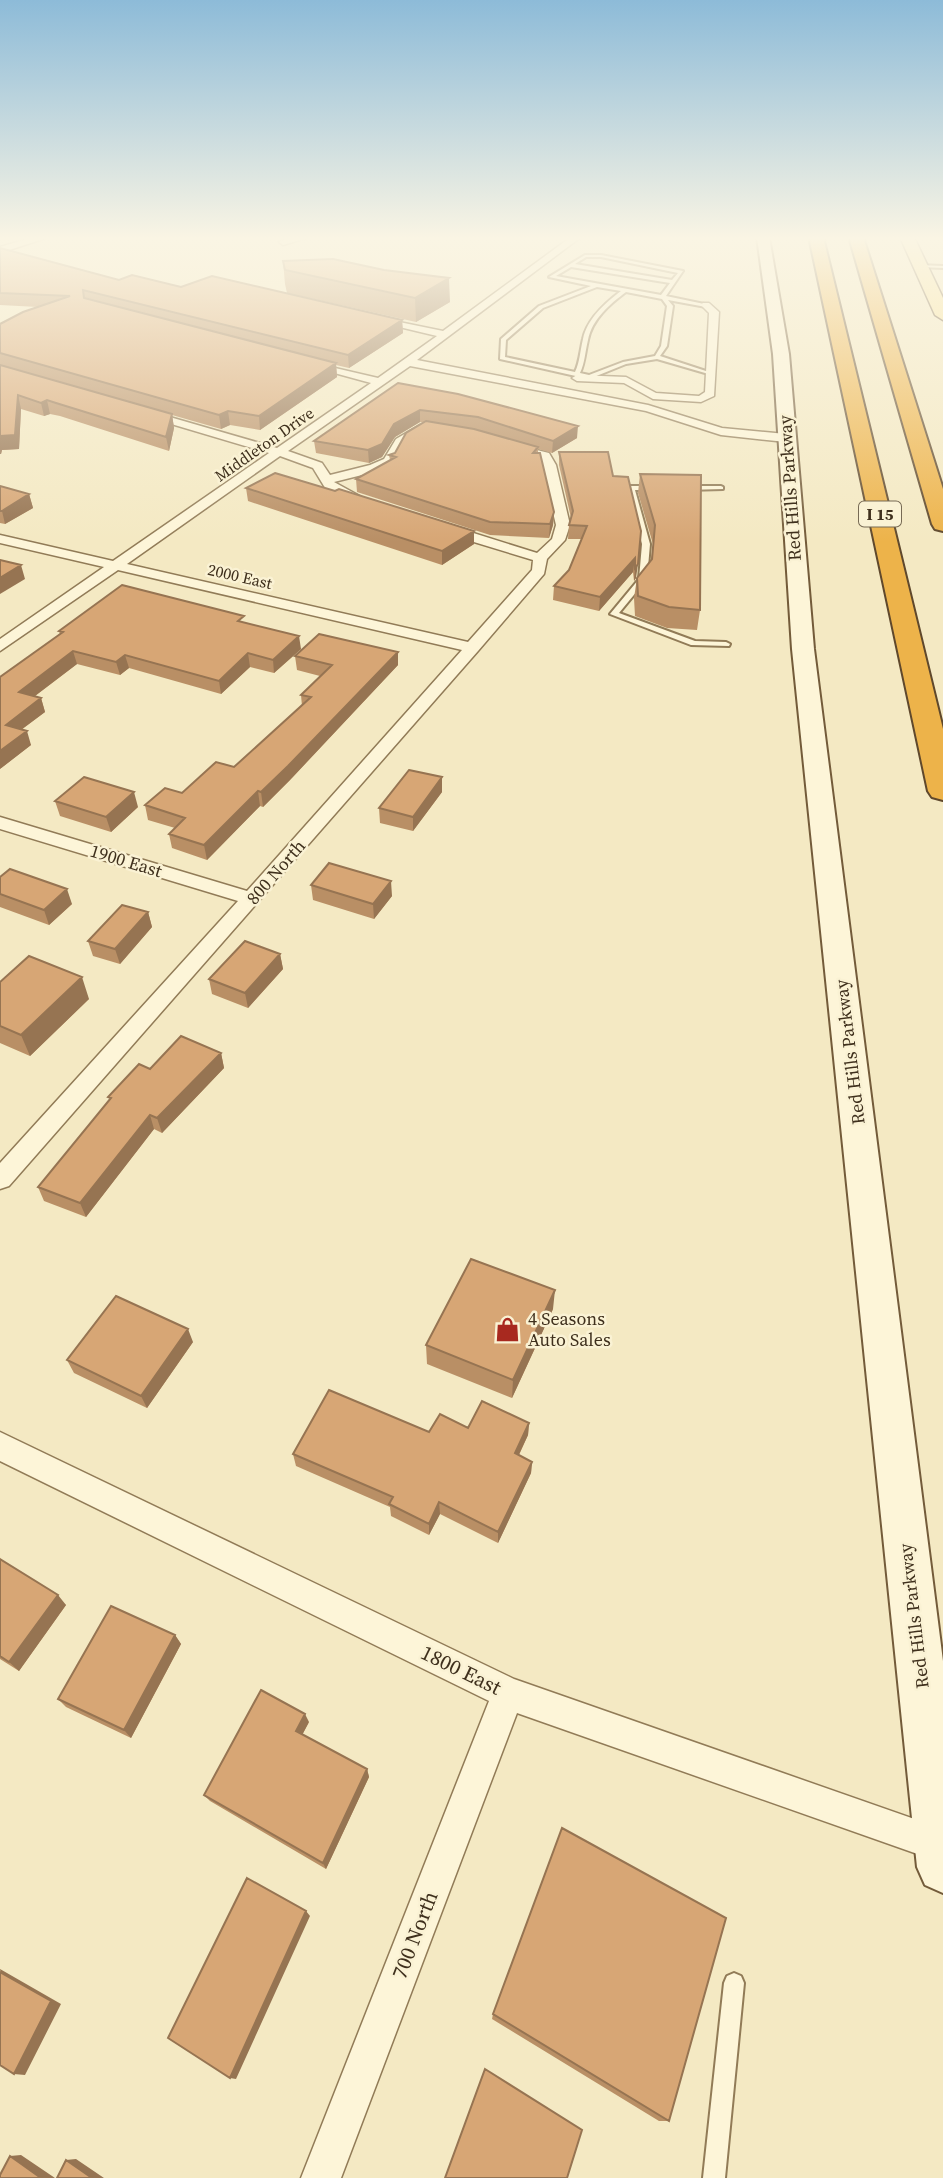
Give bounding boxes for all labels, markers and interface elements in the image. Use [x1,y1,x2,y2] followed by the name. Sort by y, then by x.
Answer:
[210,402,318,486] street label: Middleton Drive
[772,414,807,562] street label: Red Hills Parkway
[859,502,901,526] road number: I 15
[206,558,275,594] street label: 2000 East
[240,834,311,910] street label: 800 North
[87,838,165,883] street label: 1900 East
[828,977,871,1126] street label: Red Hills Parkway
[528,1306,611,1352] place label: 4 Seasons Auto Sales
[494,1315,522,1343] shop icon: 4 Seasons Auto Sales
[892,1541,935,1690] street label: Red Hills Parkway
[416,1638,506,1702] street label: 1800 East
[385,1887,445,1983] street label: 700 North

